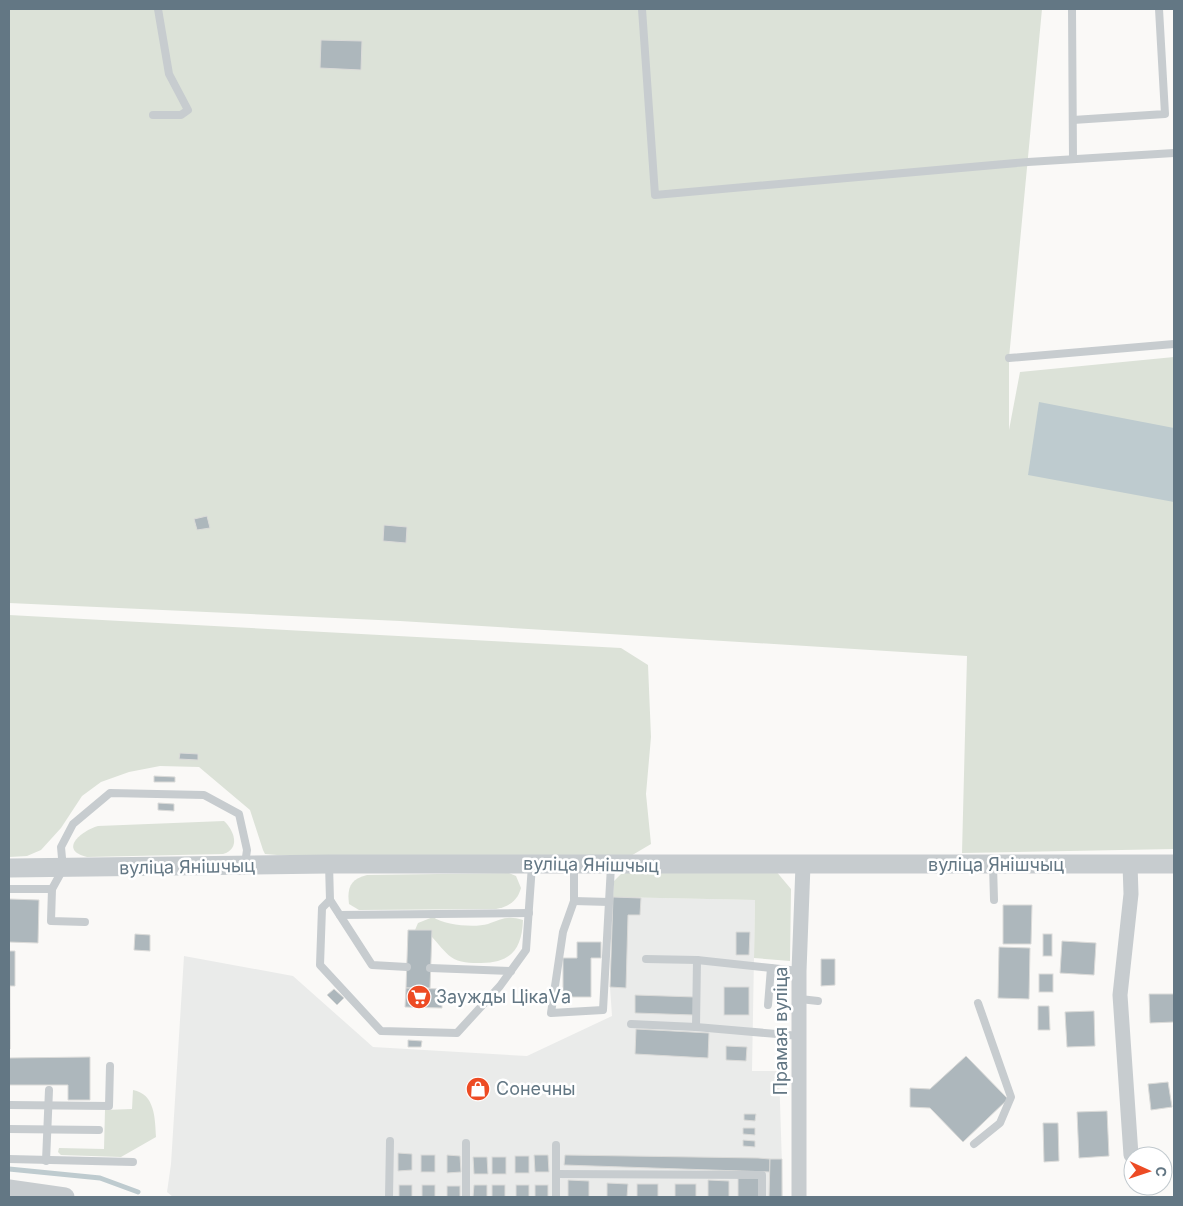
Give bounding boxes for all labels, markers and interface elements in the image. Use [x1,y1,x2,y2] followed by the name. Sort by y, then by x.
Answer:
[523,853,659,876] street label: вуліца Янішчыц
[928,854,1064,875] street label: вуліца Янішчыц
[119,855,255,878] street label: вуліца Янішчыц
[770,967,791,1095] street label: Прамая вуліца
[406,984,432,1010] supermarket icon: Заужды ЦікаVа
[436,986,571,1007] place label: Заужды ЦікаVа
[465,1076,491,1102] shop icon: Сонечны
[496,1078,576,1099] place label: Сонечны
[1123,1146,1173,1196] north arrow
[1153,1166,1170,1177] text: С

